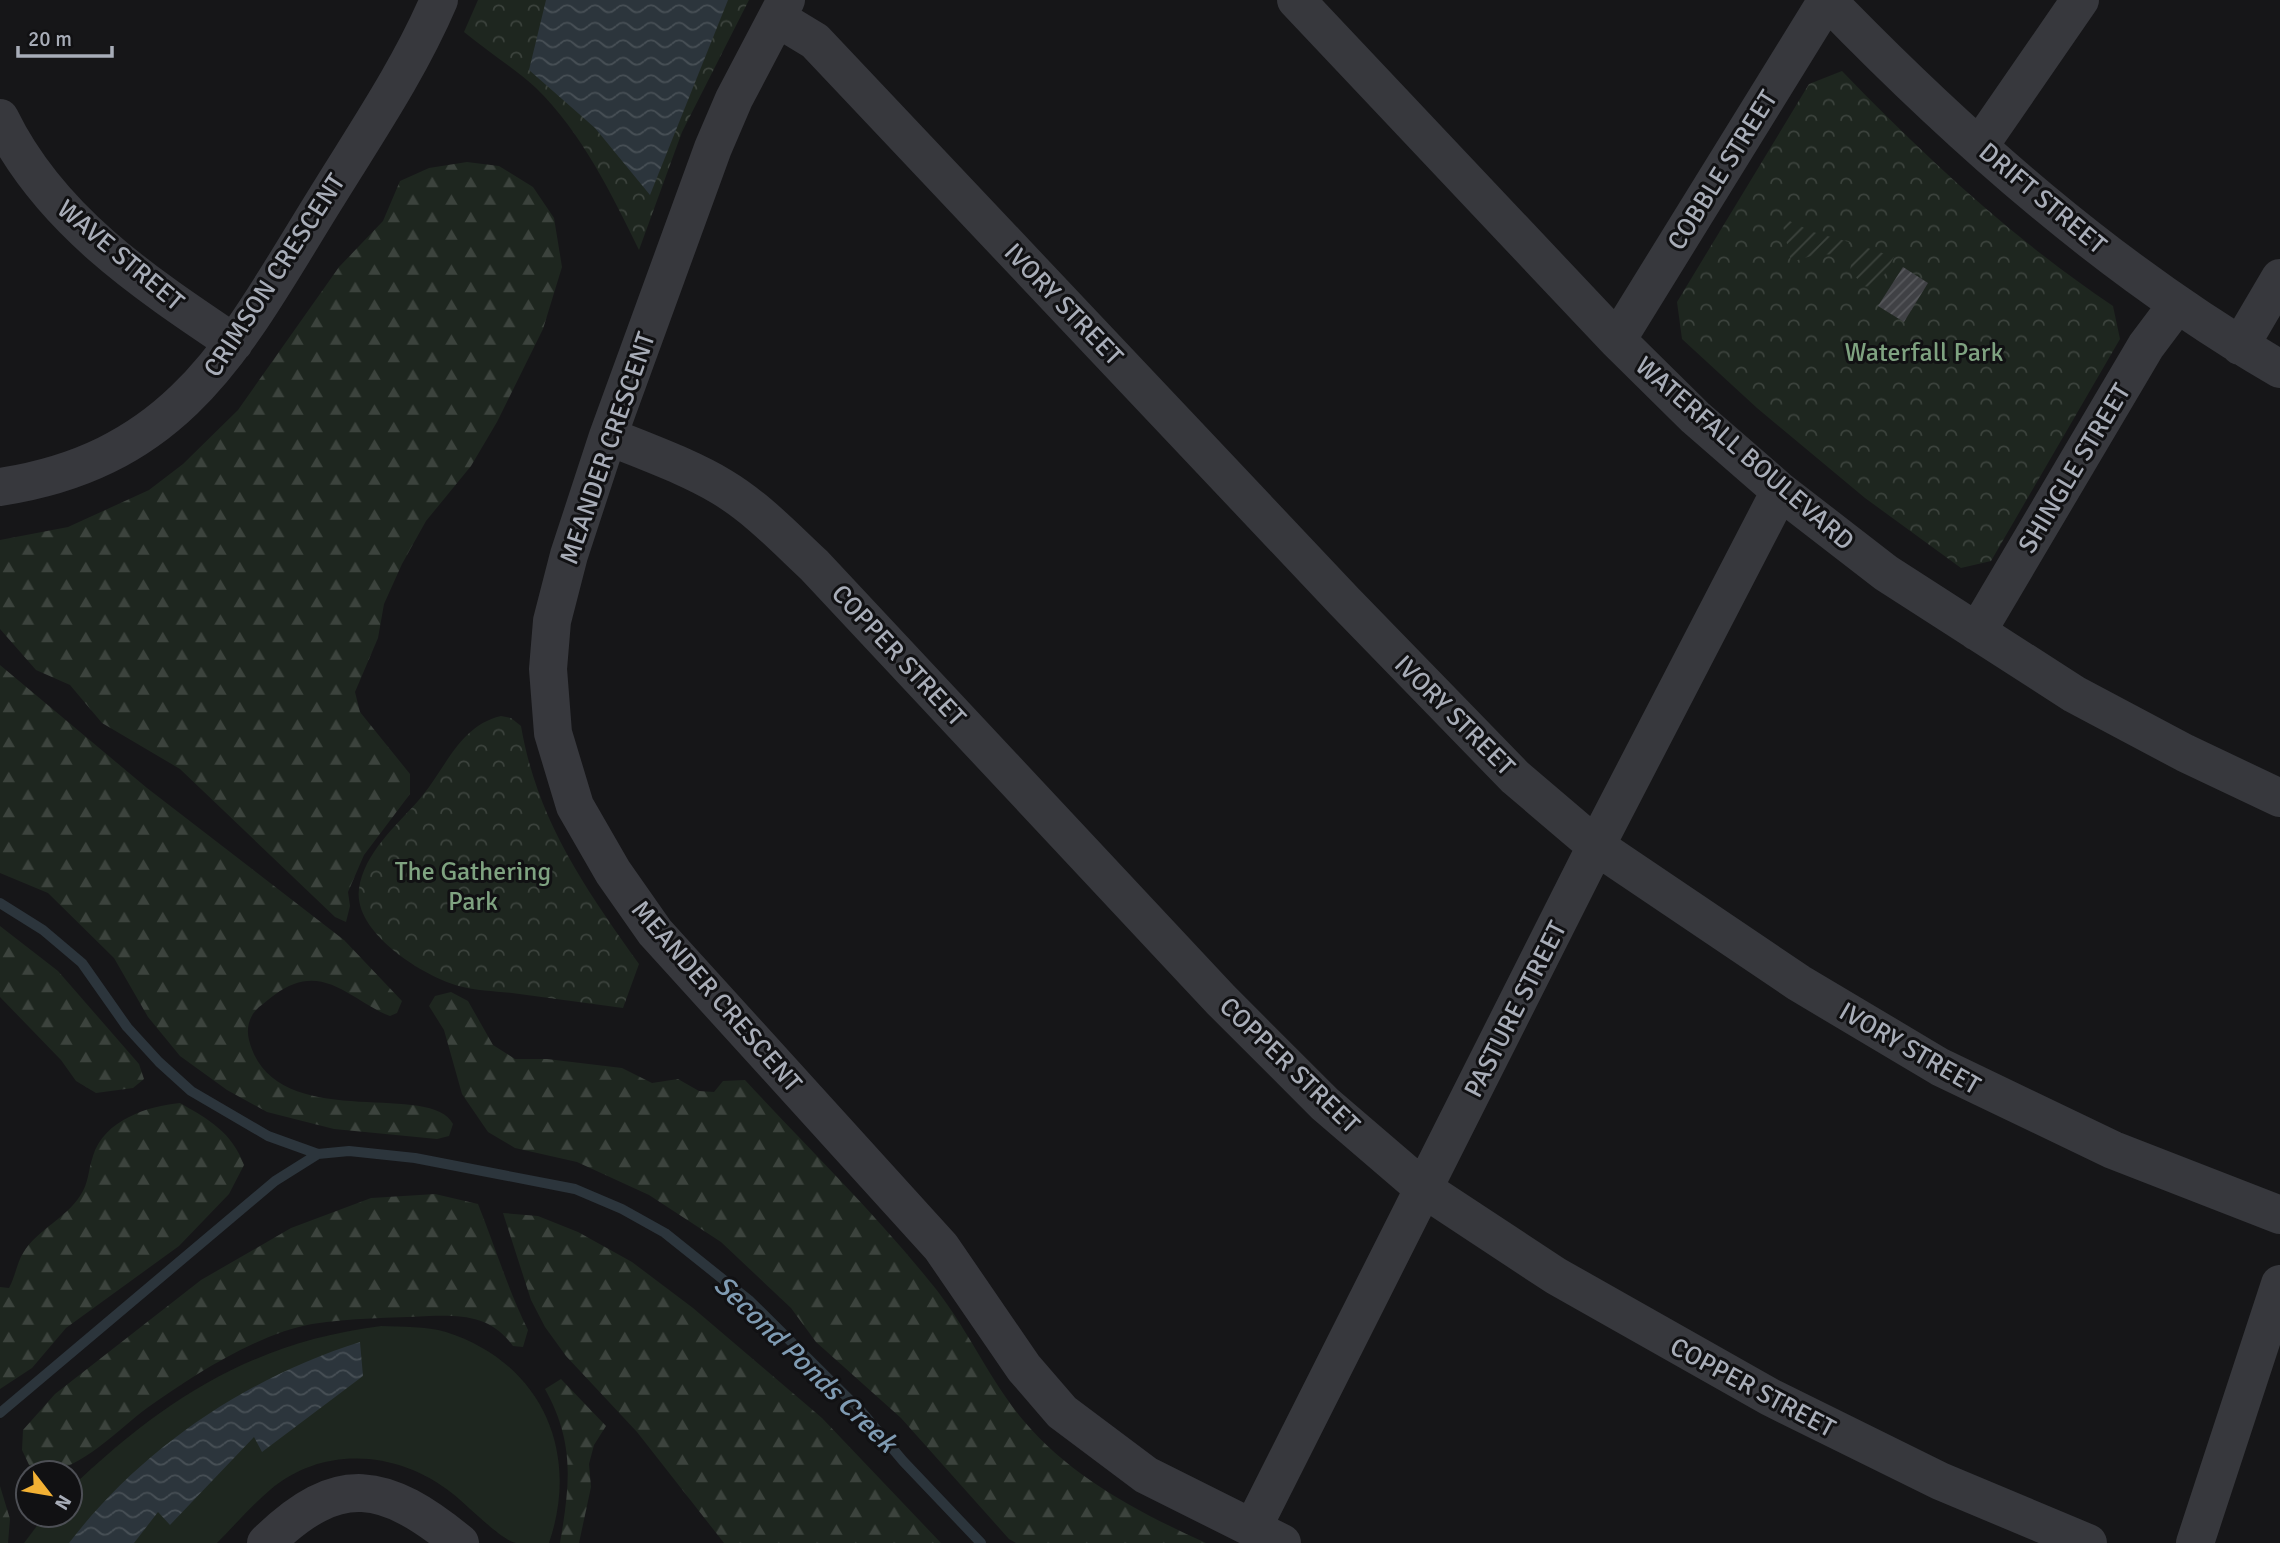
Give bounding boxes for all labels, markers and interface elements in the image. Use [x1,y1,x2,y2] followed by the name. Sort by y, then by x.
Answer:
[18,14,112,58] scale bar
[28,26,72,52] text: 20 m
[1661,85,1785,256] street label: COBBLE STREET
[1972,136,2113,261] street label: DRIFT STREET
[197,168,353,383] street label: CRIMSON CRESCENT
[50,193,190,318] street label: WAVE STREET
[997,237,1130,373] street label: IVORY STREET
[553,328,663,569] street label: MEANDER CRESCENT
[1845,337,2003,369] park label: Waterfall Park
[1629,350,1860,557] street label: WATERFALL BOULEVARD
[2012,378,2138,559] street label: SHINGLE STREET
[824,578,972,734] street label: COPPER STREET
[1387,649,1521,783] street label: IVORY STREET
[395,856,551,918] park label: The Gathering Park
[624,894,808,1099] street label: MEANDER CRESCENT
[1458,916,1574,1103] street label: PASTURE STREET
[1213,991,1366,1141] street label: COPPER STREET
[1833,996,1986,1102] street label: IVORY STREET
[707,1268,906,1462] water label: Second Ponds Creek
[1664,1331,1841,1445] street label: COPPER STREET
[14,1459,84,1529] north arrow
[49,1490,76,1514] text: N

